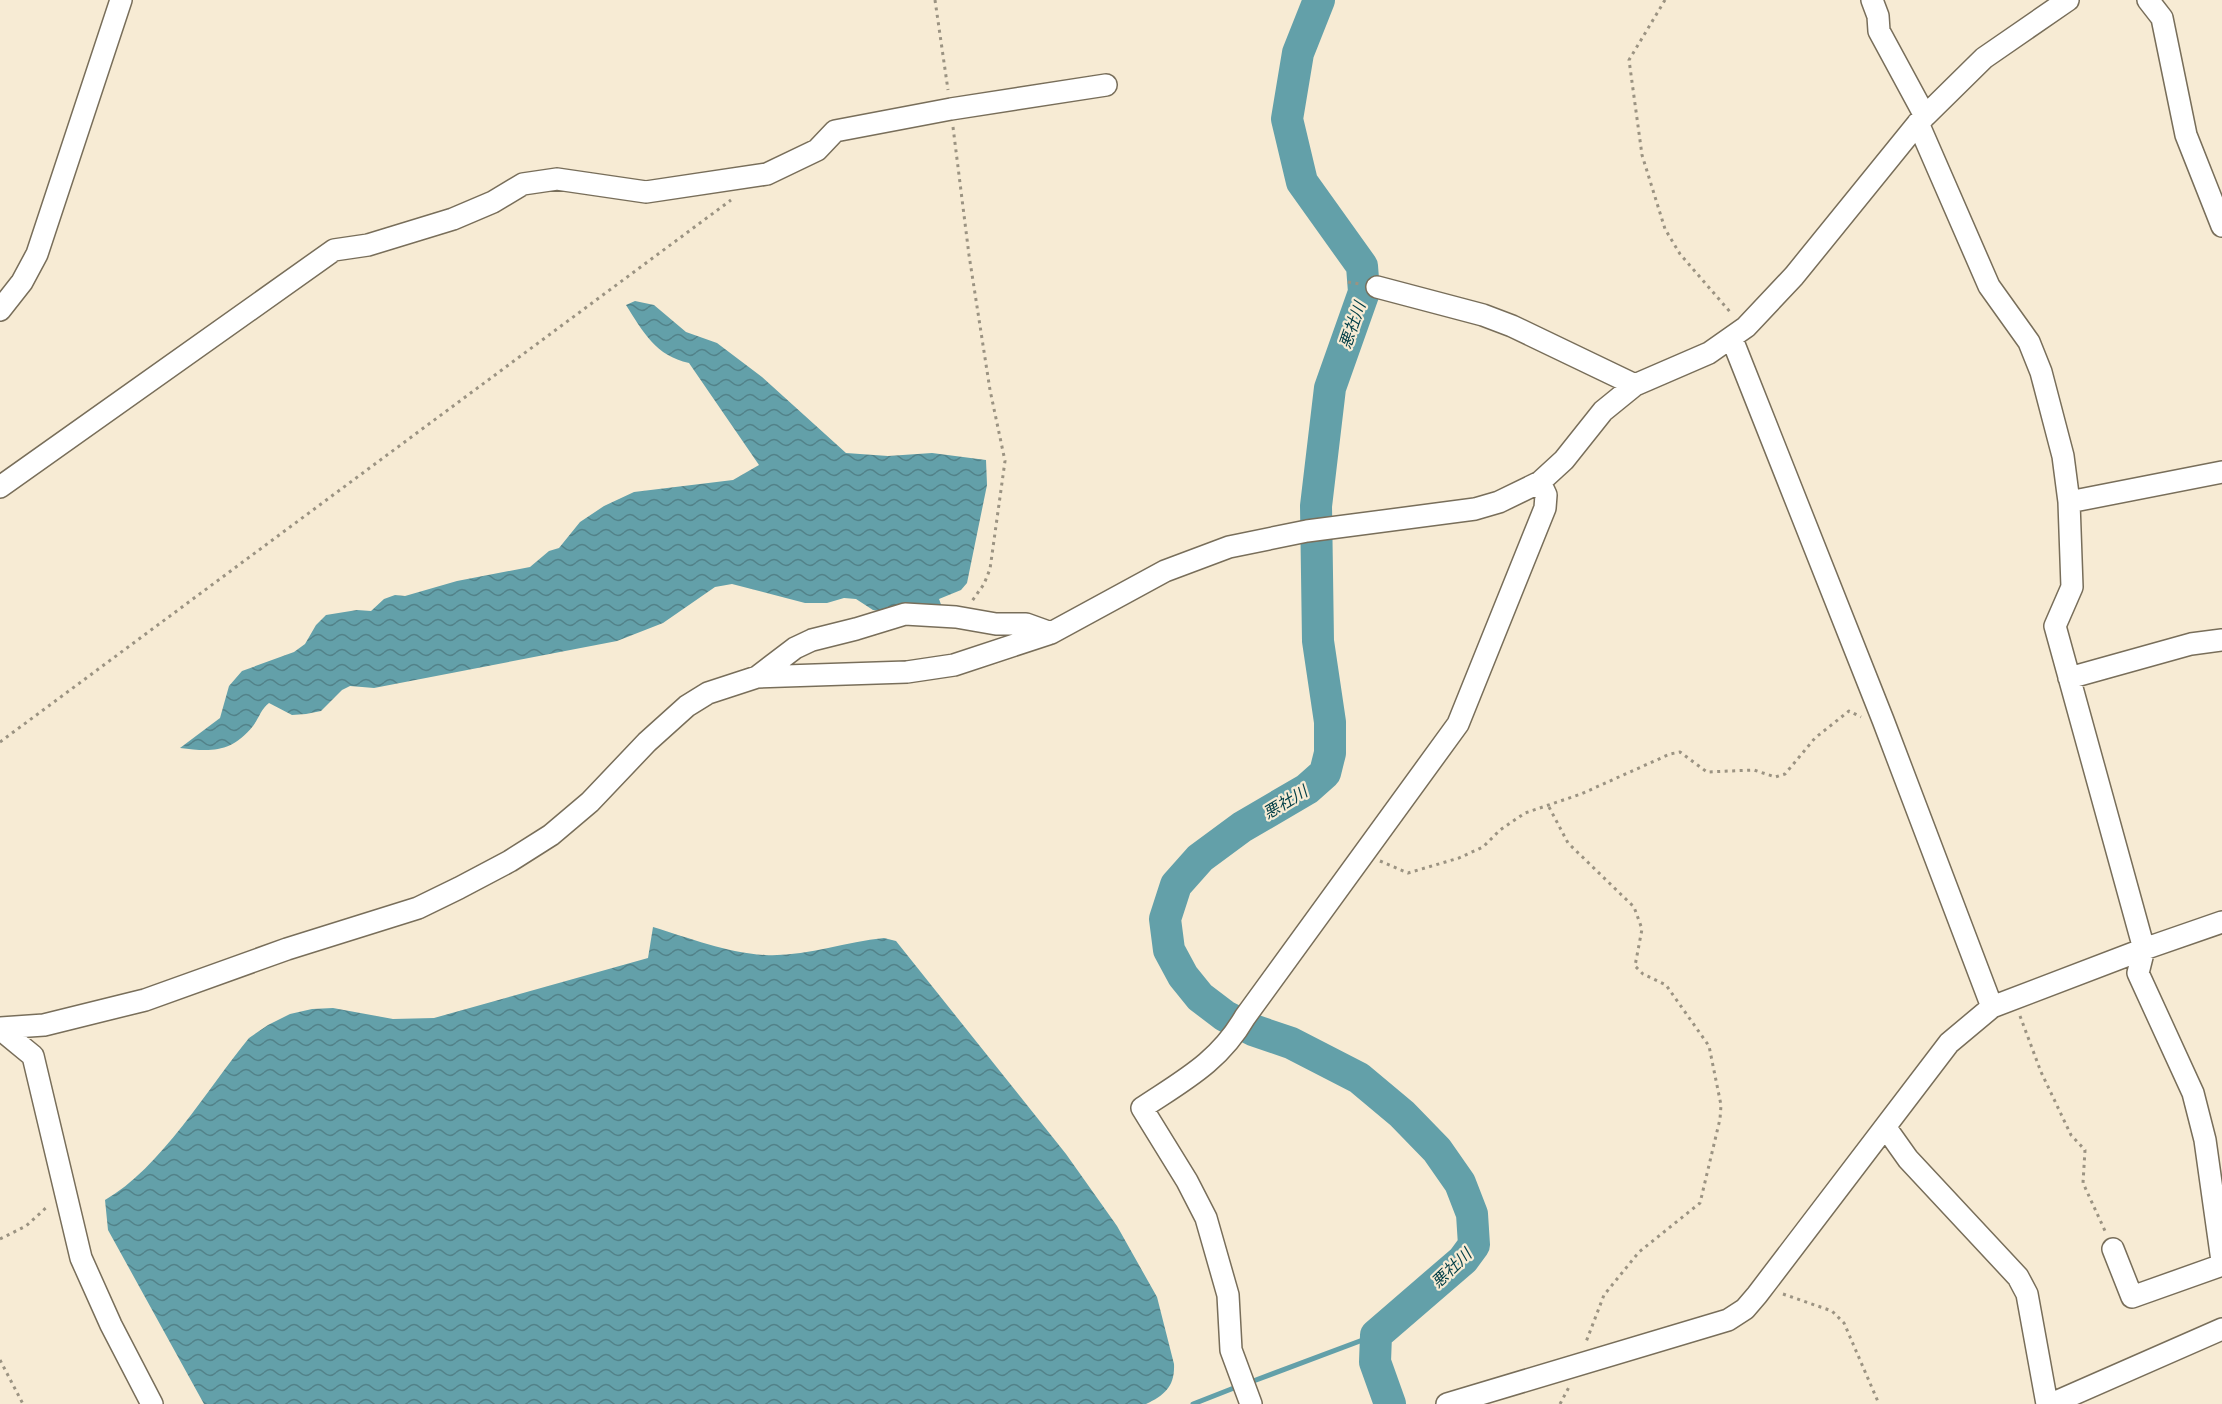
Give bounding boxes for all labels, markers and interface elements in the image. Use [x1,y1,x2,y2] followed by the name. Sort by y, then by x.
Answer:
[1335,297,1370,351] water label: 悪社川
[1259,780,1312,823] water label: 悪社川
[1427,1243,1477,1292] water label: 悪社川

